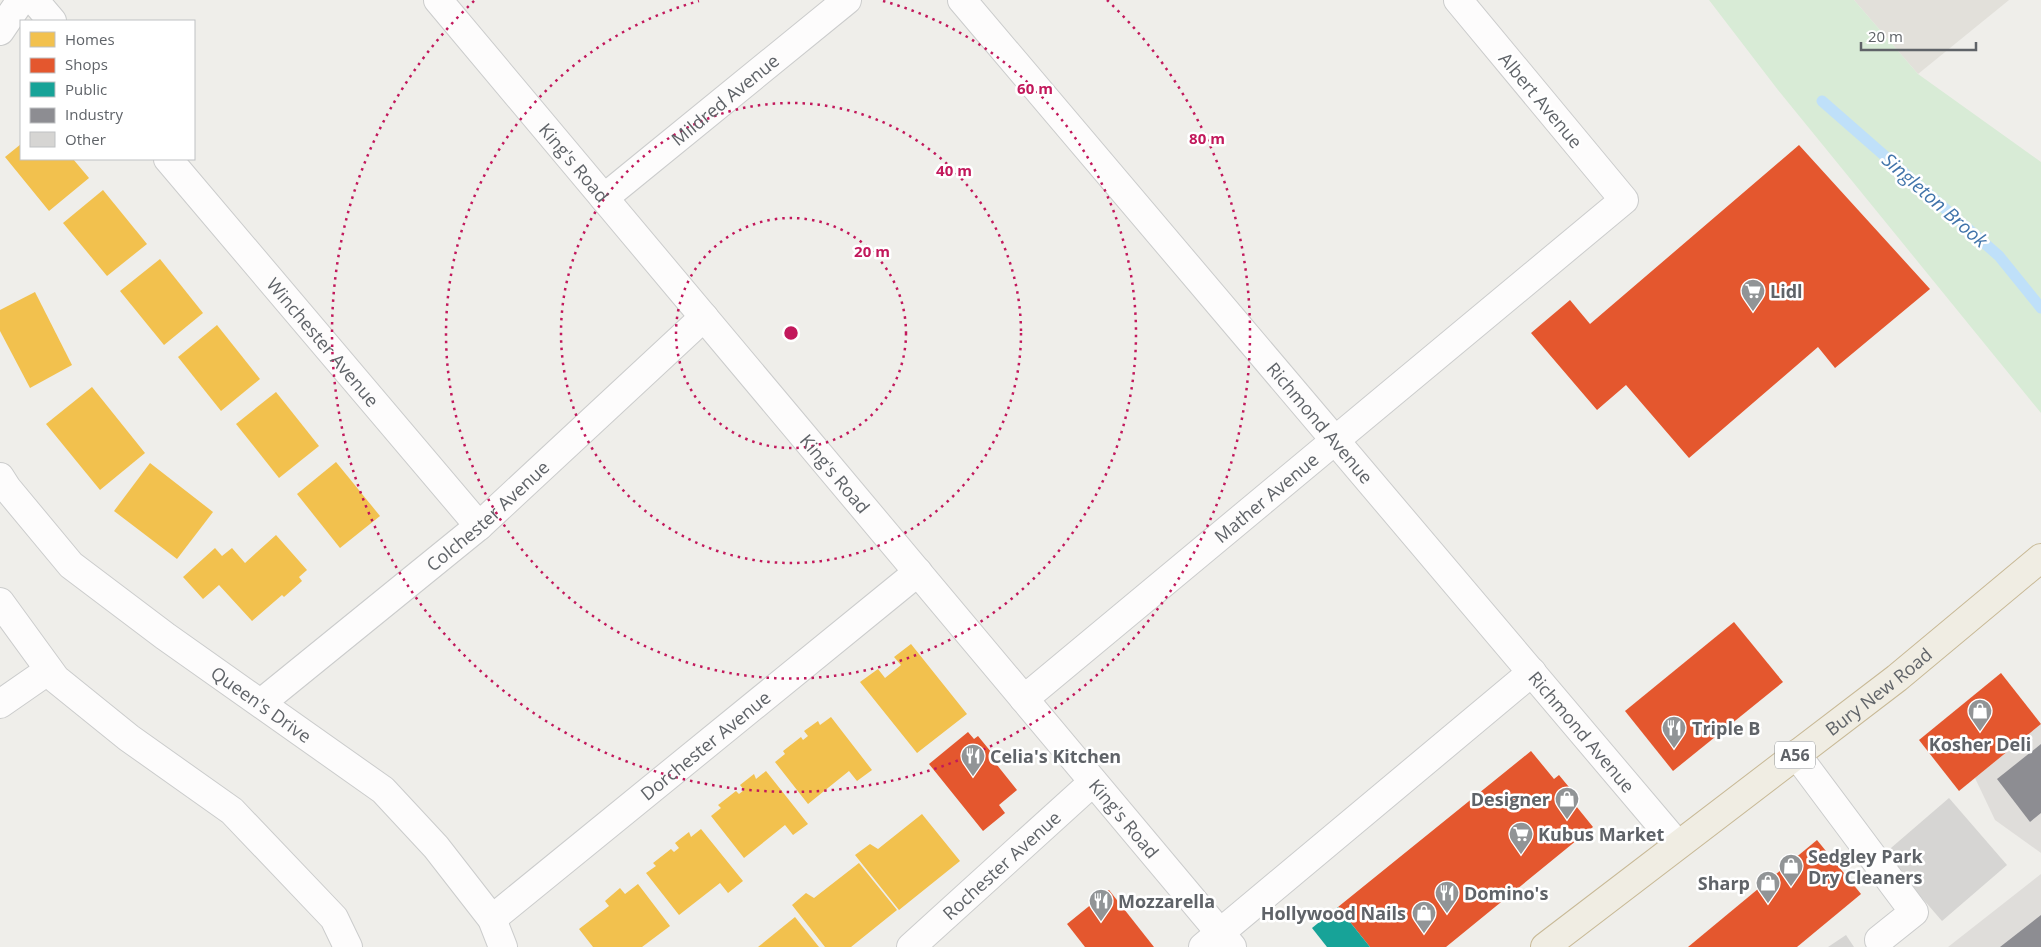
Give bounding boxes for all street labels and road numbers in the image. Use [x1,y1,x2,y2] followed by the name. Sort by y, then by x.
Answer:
[1494,47,1588,153] street label: Albert Avenue
[666,48,784,151] street label: Mildred Avenue
[534,118,614,207] street label: King's Road
[262,273,385,412] street label: Winchester Avenue
[1262,357,1378,489] street label: Richmond Avenue
[795,429,875,518] street label: King's Road
[1209,447,1323,548] street label: Mather Avenue
[421,455,554,576] street label: Colchester Avenue
[1820,642,1937,741] street label: Bury New Road
[206,660,316,748] street label: Queen's Drive
[1524,666,1640,798] street label: Richmond Avenue
[635,685,775,805] street label: Dorchester Avenue
[1775,742,1815,768] road number: A56
[1084,774,1164,863] street label: King's Road
[937,805,1066,925] street label: Rochester Avenue

